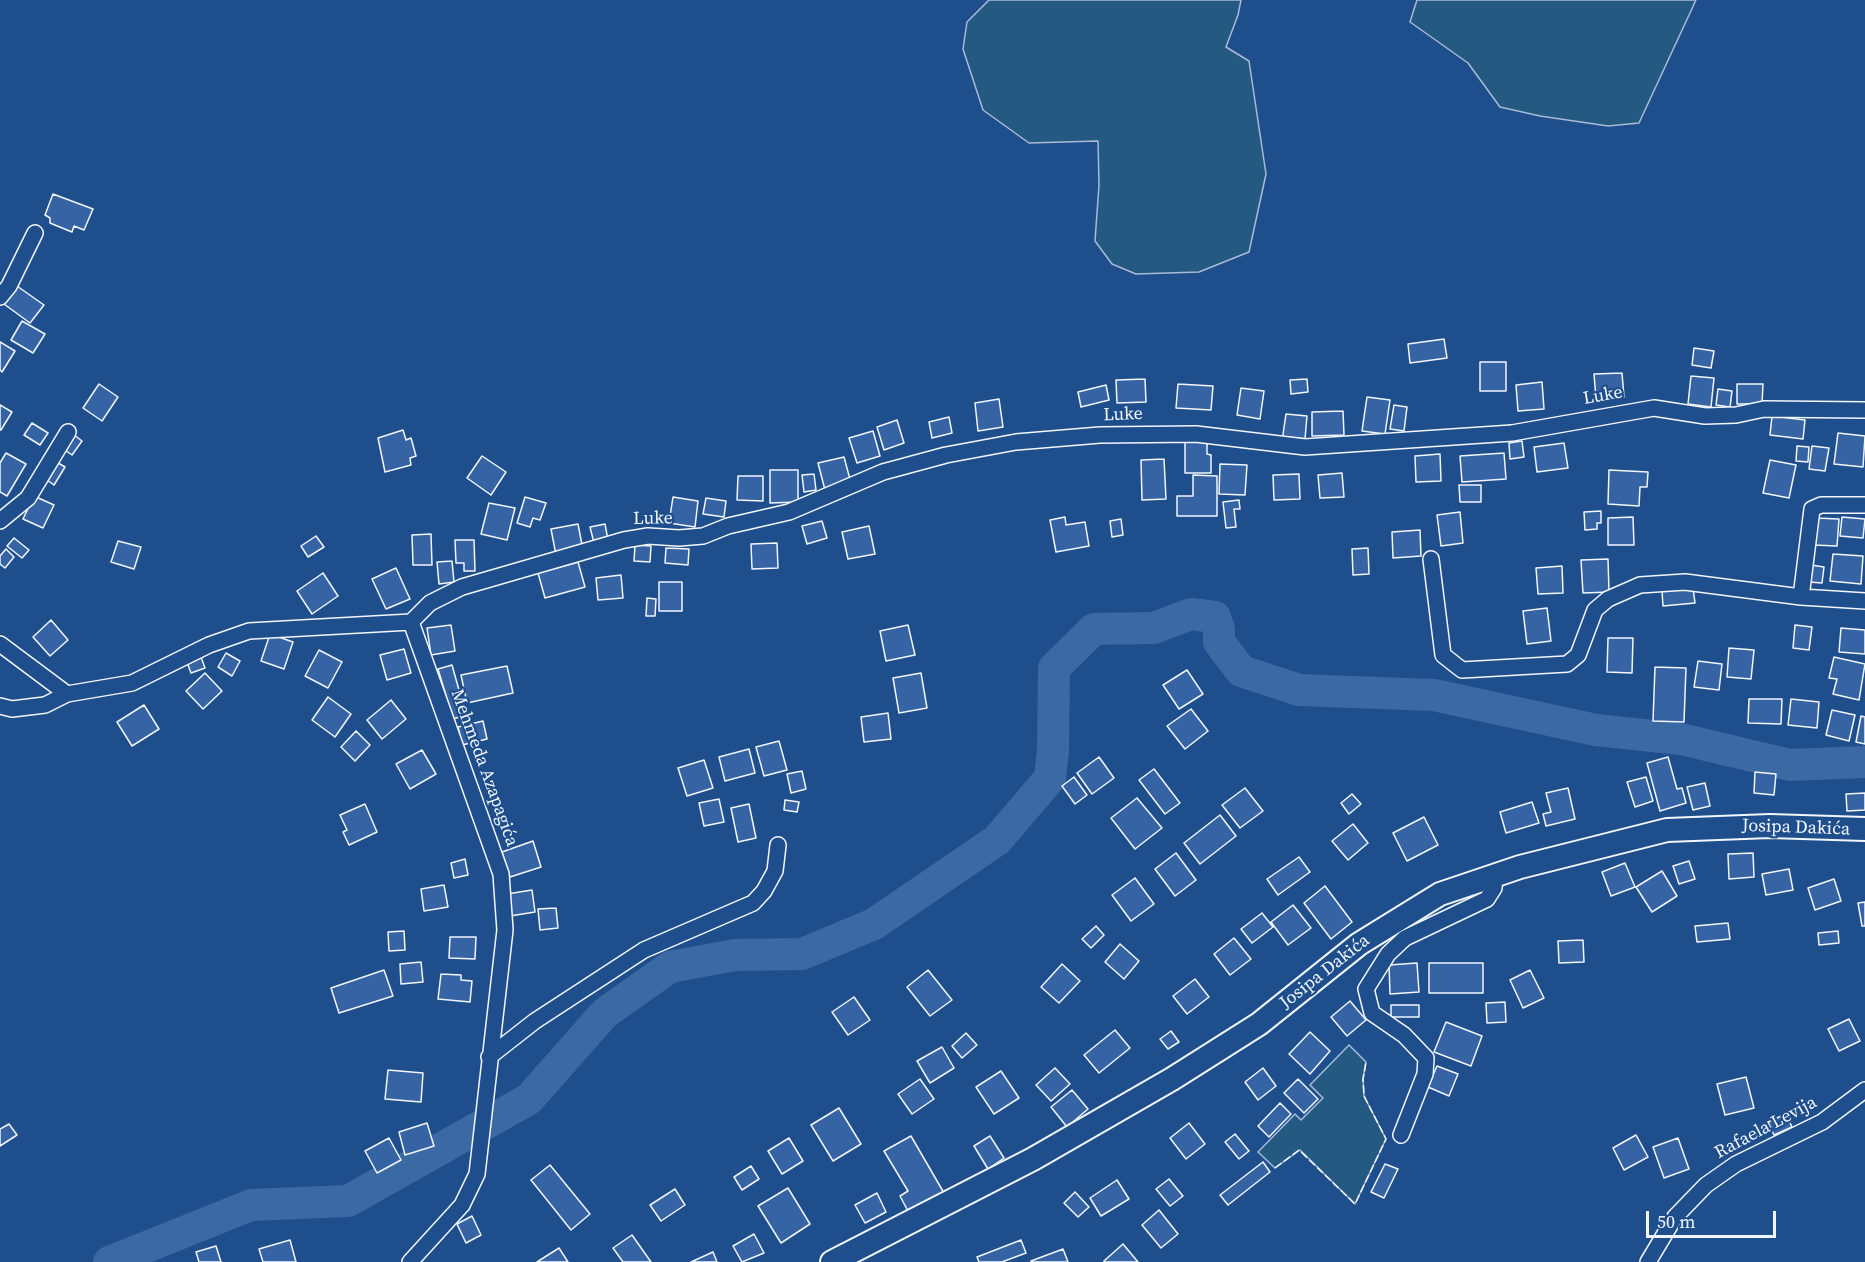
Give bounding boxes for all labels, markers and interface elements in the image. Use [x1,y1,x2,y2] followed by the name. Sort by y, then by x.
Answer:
[1582,382,1624,410] street label: Luke
[1103,404,1143,426] street label: Luke
[633,508,673,530] street label: Luke
[446,687,522,849] street label: Mehmeda Azapagića
[1742,815,1850,841] street label: Josipa Dakića
[1276,930,1374,1014] street label: Josipa Dakića
[1711,1092,1821,1164] street label: Rafaela Levija
[1649,1199,1780,1237] scale bar
[1657,1209,1695,1234] text: 50 m

